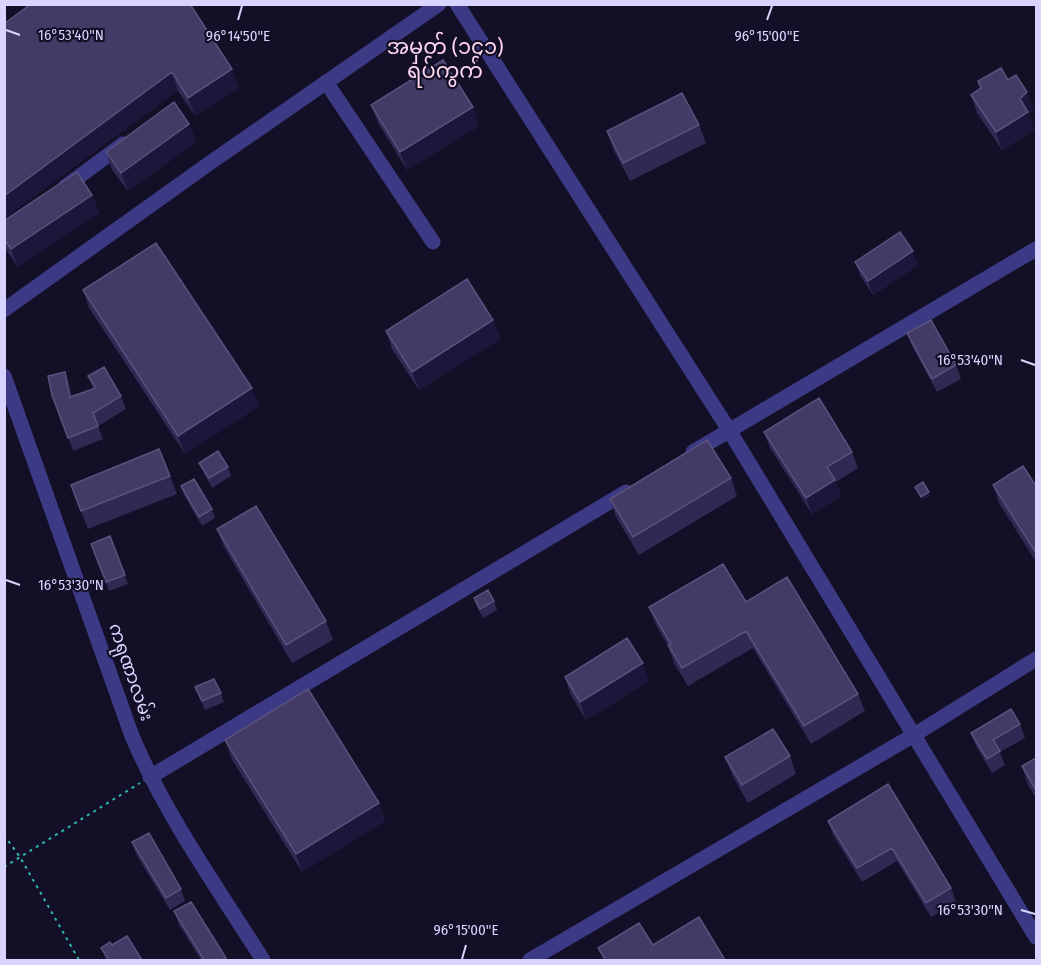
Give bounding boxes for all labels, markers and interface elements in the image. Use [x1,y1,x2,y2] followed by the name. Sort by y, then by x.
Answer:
[38,26,104,44] text: 16°53'40"N
[206,27,270,45] text: 96°14'50"E
[735,27,799,45] text: 96°15'00"E
[387,31,503,88] district label: အမှတ် (၁၄၁) ရပ်ကွက်
[937,351,1003,369] text: 16°53'40"N
[38,576,104,594] text: 16°53'30"N
[100,620,160,725] street label: ကရုဏာလမ်း
[937,901,1003,919] text: 16°53'30"N
[434,921,498,939] text: 96°15'00"E

